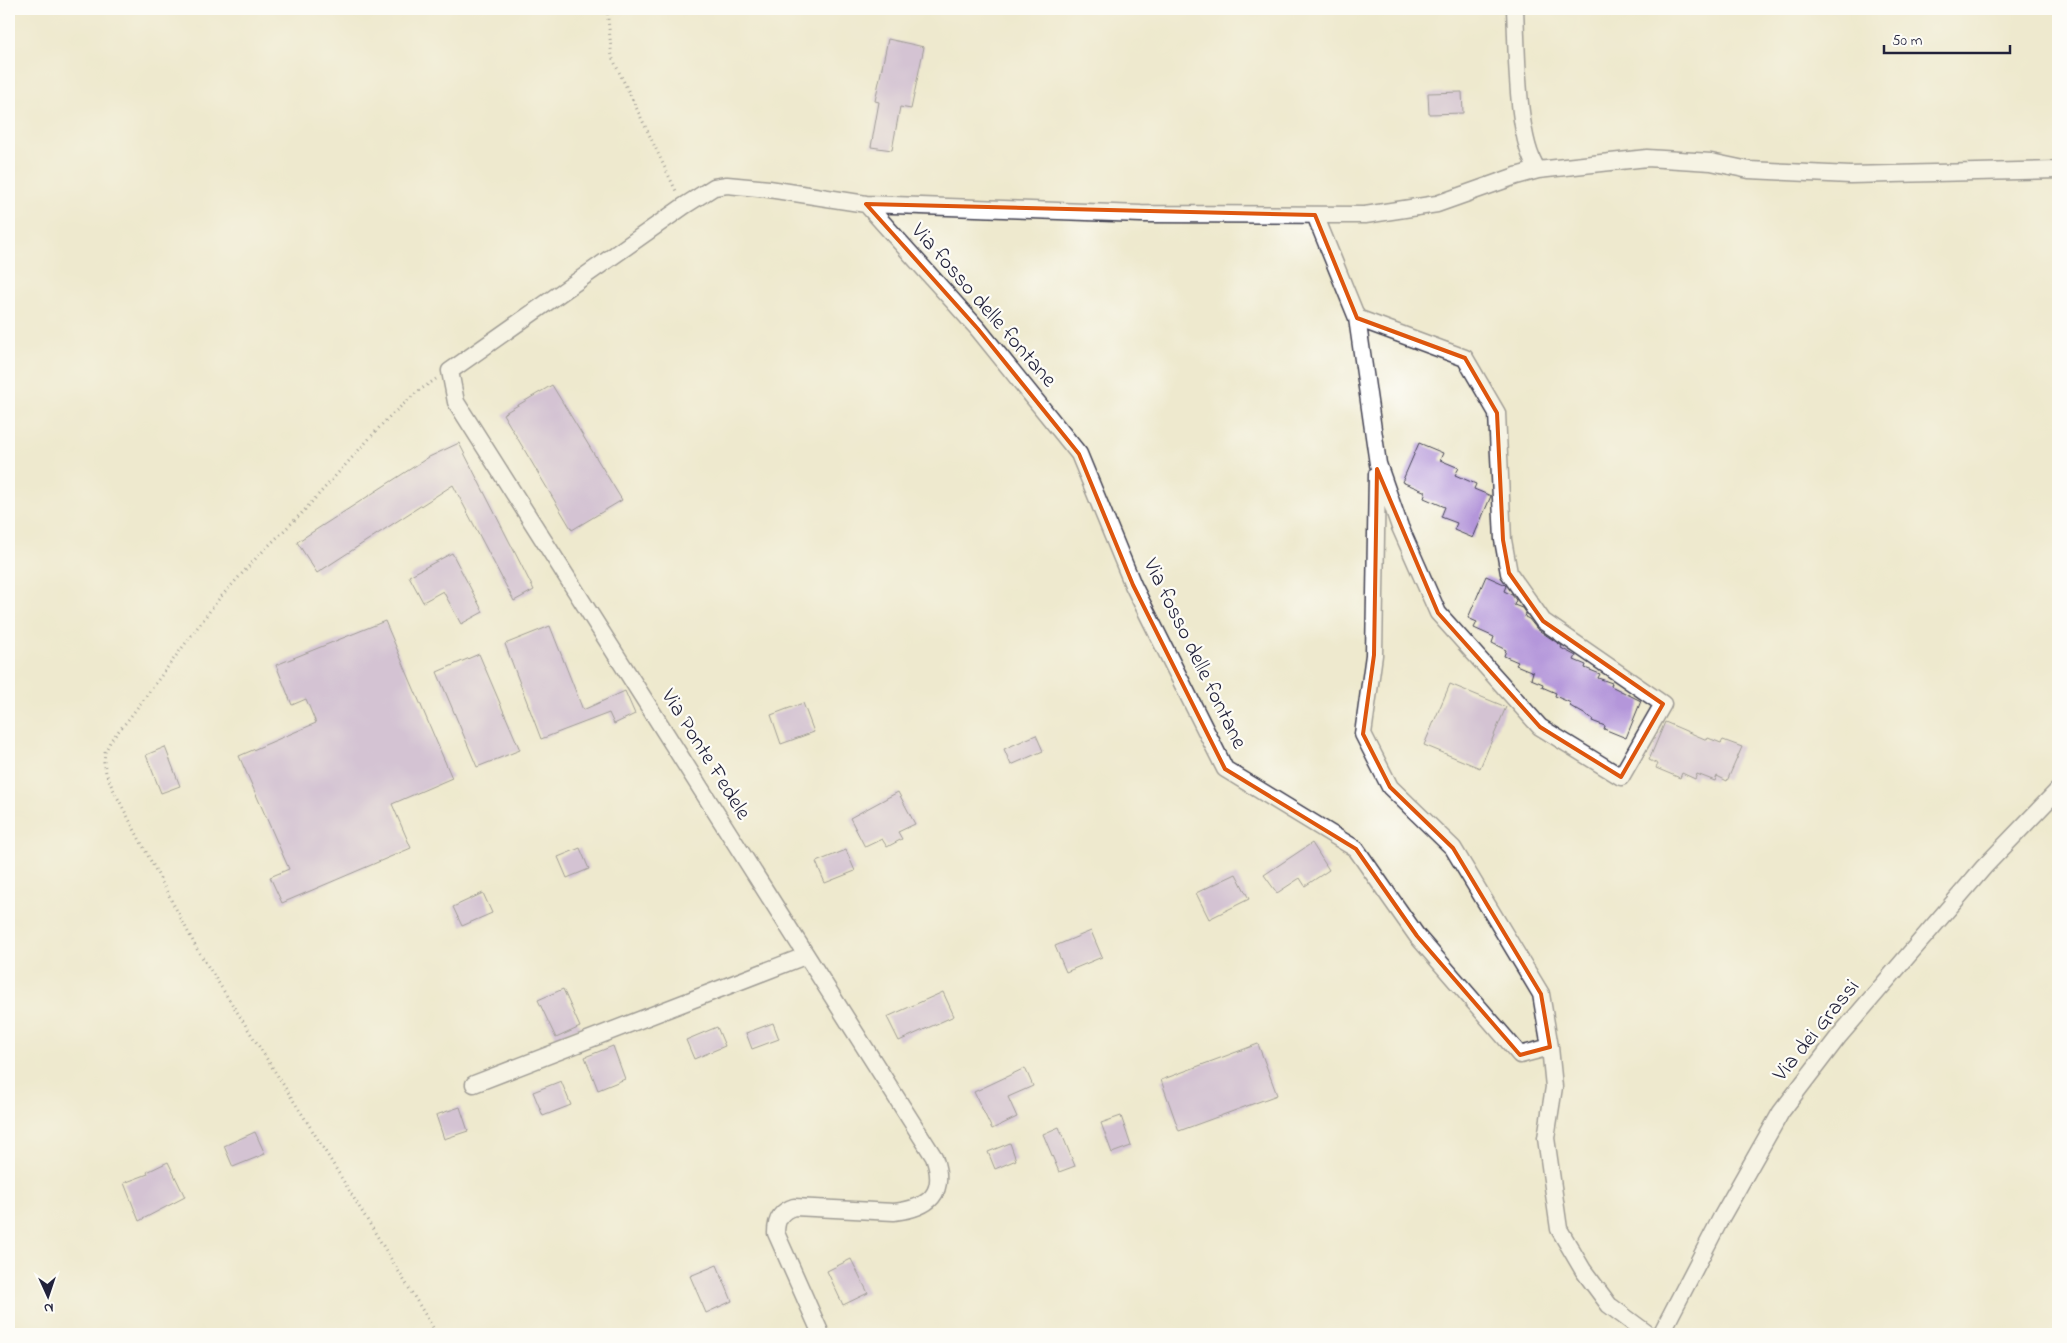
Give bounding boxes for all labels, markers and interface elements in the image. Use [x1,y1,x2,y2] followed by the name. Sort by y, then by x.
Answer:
[1884,22,2011,54] scale bar
[1892,30,1923,52] text: 50 m
[902,216,1064,395] street label: Via fosso delle fontane
[1133,552,1254,755] street label: Via fosso delle fontane
[651,682,758,827] street label: Via Ponte Fedele
[1765,973,1868,1090] street label: Via dei Grassi
[22,1270,72,1320] north arrow
[43,1297,54,1318] text: N

